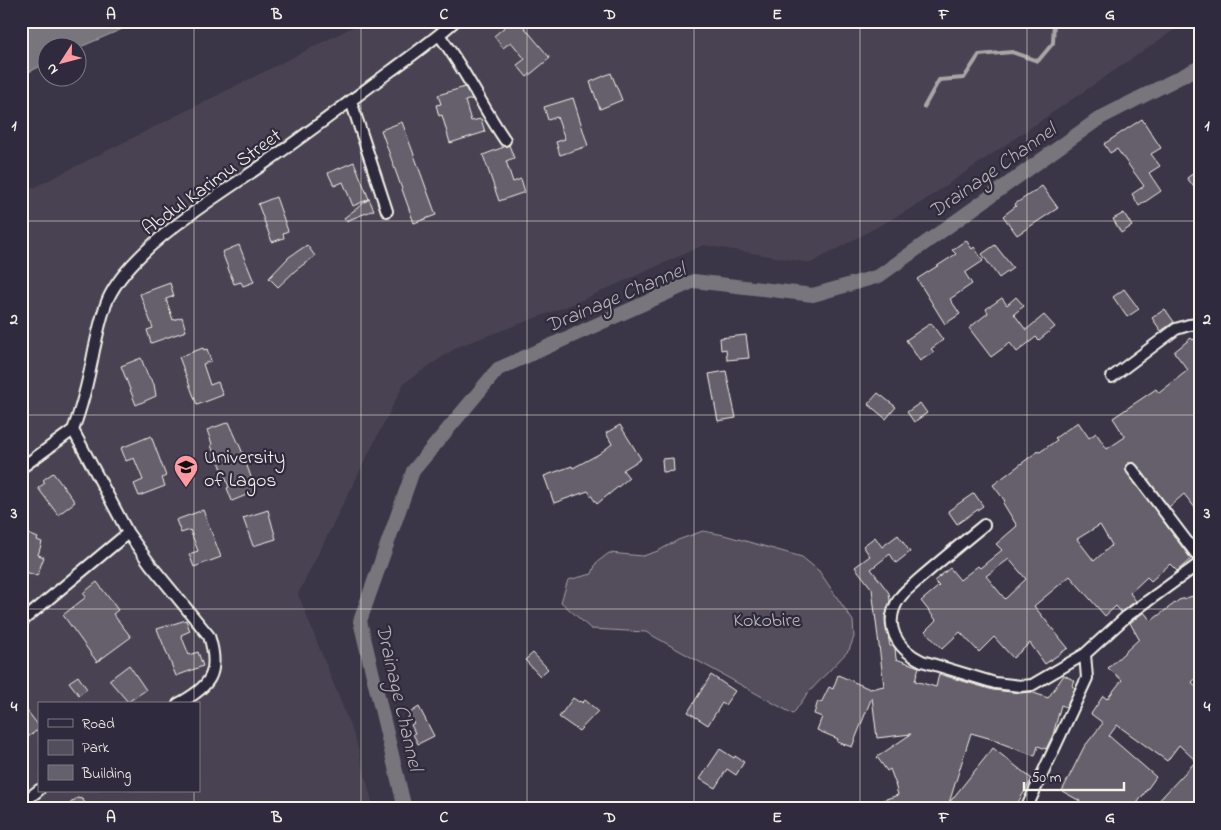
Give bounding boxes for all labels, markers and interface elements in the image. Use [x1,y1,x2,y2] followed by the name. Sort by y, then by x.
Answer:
[106,3,116,27] text: A
[271,3,283,27] text: B
[440,3,449,27] text: C
[603,3,616,27] text: D
[772,3,782,27] text: E
[938,3,950,27] text: F
[1105,3,1115,27] text: G
[38,38,88,88] north arrow
[41,59,64,79] text: N
[11,114,17,138] text: 1
[1204,114,1210,138] text: 1
[923,115,1066,228] water label: Drainage Channel
[137,122,289,244] street label: Abdul Karimu Street
[541,255,693,343] water label: Drainage Channel
[9,308,18,332] text: 2
[1202,308,1211,332] text: 2
[204,444,285,497] place label: University of Lagos
[173,454,199,488] school or university icon: University of Lagos
[10,502,18,526] text: 3
[1203,502,1211,526] text: 3
[733,607,801,636] park label: Kokobire
[366,621,430,776] water label: Drainage Channel
[10,695,18,719] text: 4
[1203,695,1211,719] text: 4
[38,702,200,792] legend
[82,713,115,735] text: Road
[82,737,110,759] text: Park
[1024,760,1124,792] scale bar
[81,763,131,786] text: Building
[1031,767,1062,789] text: 50 m
[106,806,116,830] text: A
[271,806,283,830] text: B
[440,806,449,830] text: C
[603,806,616,830] text: D
[772,806,782,830] text: E
[938,806,950,830] text: F
[1105,806,1115,830] text: G

